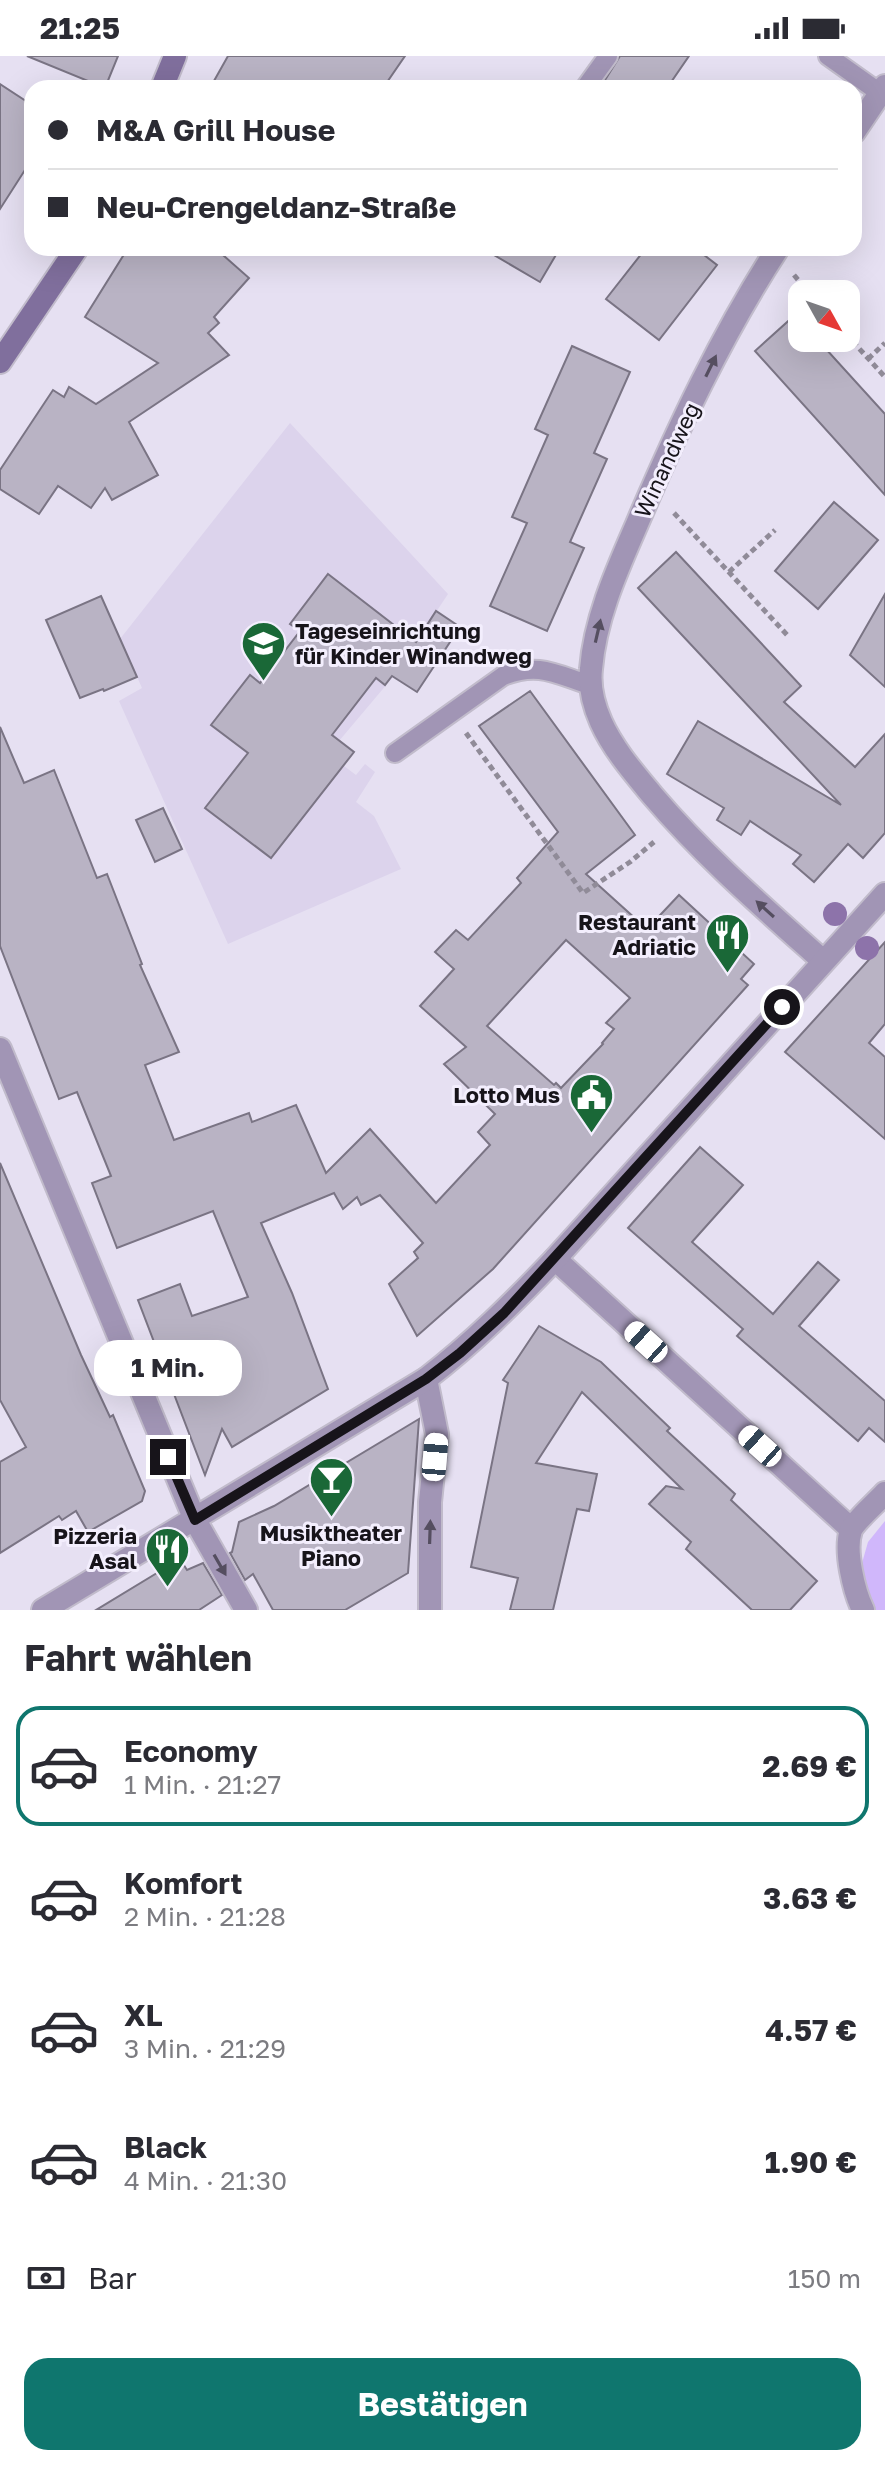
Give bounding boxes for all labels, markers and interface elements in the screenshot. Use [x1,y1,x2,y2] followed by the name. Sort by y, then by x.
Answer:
[40,10,120,46] text: 21:25
[96,112,336,148] text: M&A Grill House
[96,189,456,225] text: Neu-Crengeldanz-Straße
[788,280,860,352] north arrow
[788,280,860,352] map controls
[704,355,718,378] one-way arrow
[628,398,705,522] street label: Winandweg
[295,617,532,669] place label: Tageseinrichtung für Kinder Winandweg
[592,618,605,643] one-way arrow
[240,620,288,683] school or university icon: Tageseinrichtung für Kinder Winandweg
[756,901,775,919] one-way arrow
[578,908,696,960] place label: Restaurant Adriatic
[703,911,751,974] restaurant icon: Restaurant Adriatic
[764,989,800,1025] route start
[567,1071,615,1134] public building icon: Lotto Mus
[453,1081,560,1108] place label: Lotto Mus
[620,1317,672,1367] car
[94,1341,242,1397] callout: 1 Min.
[131,1352,205,1383] text: 1 Min.
[734,1421,786,1471] car
[421,1432,449,1482] car
[150,1439,186,1475] route end
[307,1456,355,1519] bar icon: Musiktheater Piano
[260,1519,403,1571] place label: Musiktheater Piano
[423,1519,436,1544] one-way arrow
[53,1522,137,1574] place label: Pizzeria Asal
[144,1525,192,1588] restaurant icon: Pizzeria Asal
[213,1554,227,1576] one-way arrow
[24,1636,252,1679] text: Fahrt wählen
[28,1730,100,1802] icon: car
[124,1733,258,1769] text: Economy
[762,1748,857,1784] text: 2.69 €
[124,1769,281,1800] text: 1 Min. · 21:27
[28,1862,100,1934] icon: car
[124,1865,243,1901] text: Komfort
[763,1880,857,1916] text: 3.63 €
[124,1901,286,1932] text: 2 Min. · 21:28
[28,1994,100,2066] icon: car
[124,1997,163,2033] text: XL
[765,2012,857,2048] text: 4.57 €
[124,2033,286,2064] text: 3 Min. · 21:29
[28,2126,100,2198] icon: car
[124,2129,207,2165] text: Black
[765,2144,857,2180] text: 1.90 €
[124,2165,287,2196] text: 4 Min. · 21:30
[24,2256,68,2300] icon: cash
[88,2260,137,2296] text: Bar
[788,2263,861,2294] text: 150 m
[24,2358,861,2450] button: Bestätigen

